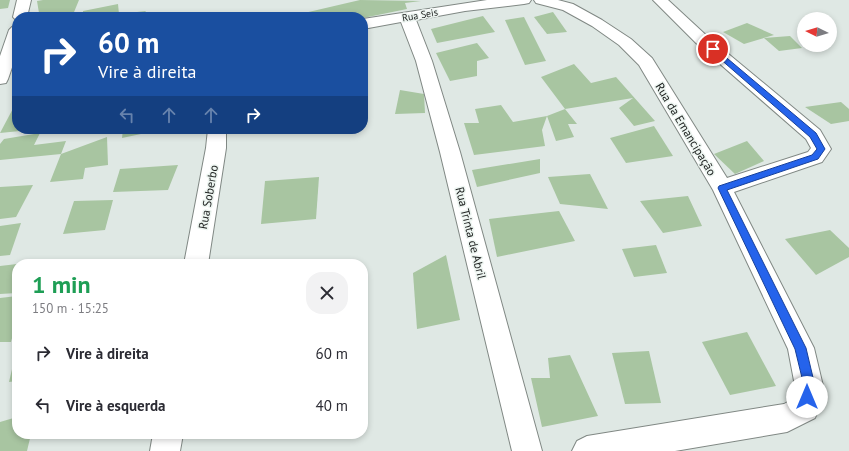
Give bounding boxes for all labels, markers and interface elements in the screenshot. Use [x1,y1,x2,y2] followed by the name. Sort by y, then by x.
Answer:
[401,5,439,25] street label: Rua Seis
[797,12,837,52] north arrow
[797,12,837,52] map controls
[98,24,159,61] text: 60 m
[32,28,84,80] icon: right
[696,32,730,66] pin
[702,38,724,60] icon: arrive
[98,60,196,83] text: Vire à direita
[652,80,720,178] street label: Rua da Emancipação
[116,104,138,126] icon: left
[158,104,180,126] icon: ahead
[200,104,222,126] icon: ahead
[242,104,264,126] icon: right
[195,164,221,230] street label: Rua Soberbo
[452,185,490,281] street label: Rua Trinta de Abril
[32,269,91,300] text: 1 min
[306,272,348,314] button: close
[32,300,109,317] text: 150 m · 15:25
[32,342,54,364] icon: right
[66,344,149,363] text: Vire à direita
[315,344,348,363] text: 60 m
[786,376,828,418] position arrow
[32,394,54,416] icon: left
[66,396,165,415] text: Vire à esquerda
[315,396,348,415] text: 40 m

